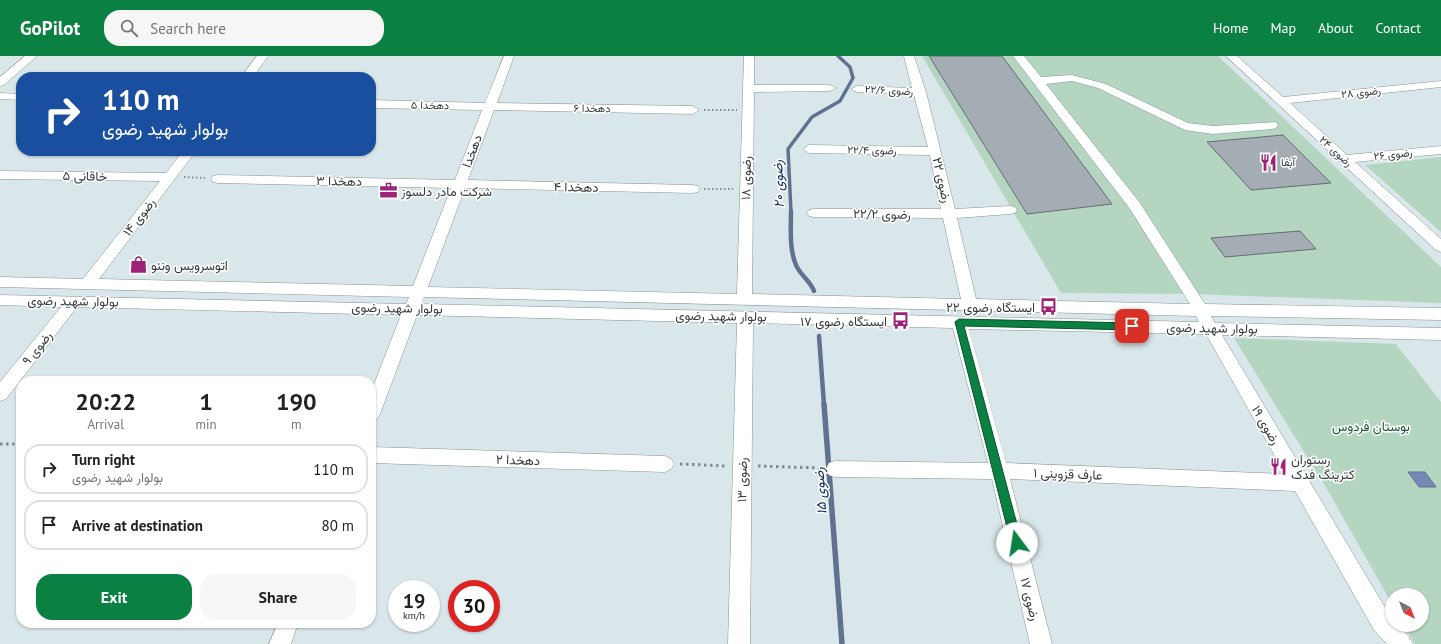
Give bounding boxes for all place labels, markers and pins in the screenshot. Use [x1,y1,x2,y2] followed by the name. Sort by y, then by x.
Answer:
[1258,152,1278,172] restaurant icon: آبفا
[1281,155,1297,169] place label: آبفا
[378,181,398,201] office icon: شرکت مادر دلسوز
[400,183,492,200] place label: شرکت مادر دلسوز
[128,255,148,275] shop icon: اتوسرویس وننو
[151,257,228,274] place label: اتوسرویس وننو
[1038,297,1058,317] bus stop icon: ایستگاه رضوی ۲۲
[946,299,1035,316] place label: ایستگاه رضوی ۲۲
[1115,309,1149,343] pin
[890,311,910,331] bus stop icon: ایستگاه رضوی ۱۷
[800,313,887,330] place label: ایستگاه رضوی ۱۷
[1291,451,1355,483] place label: رستوران کترینگ فدک
[1268,456,1288,476] restaurant icon: رستوران کترینگ فدک

